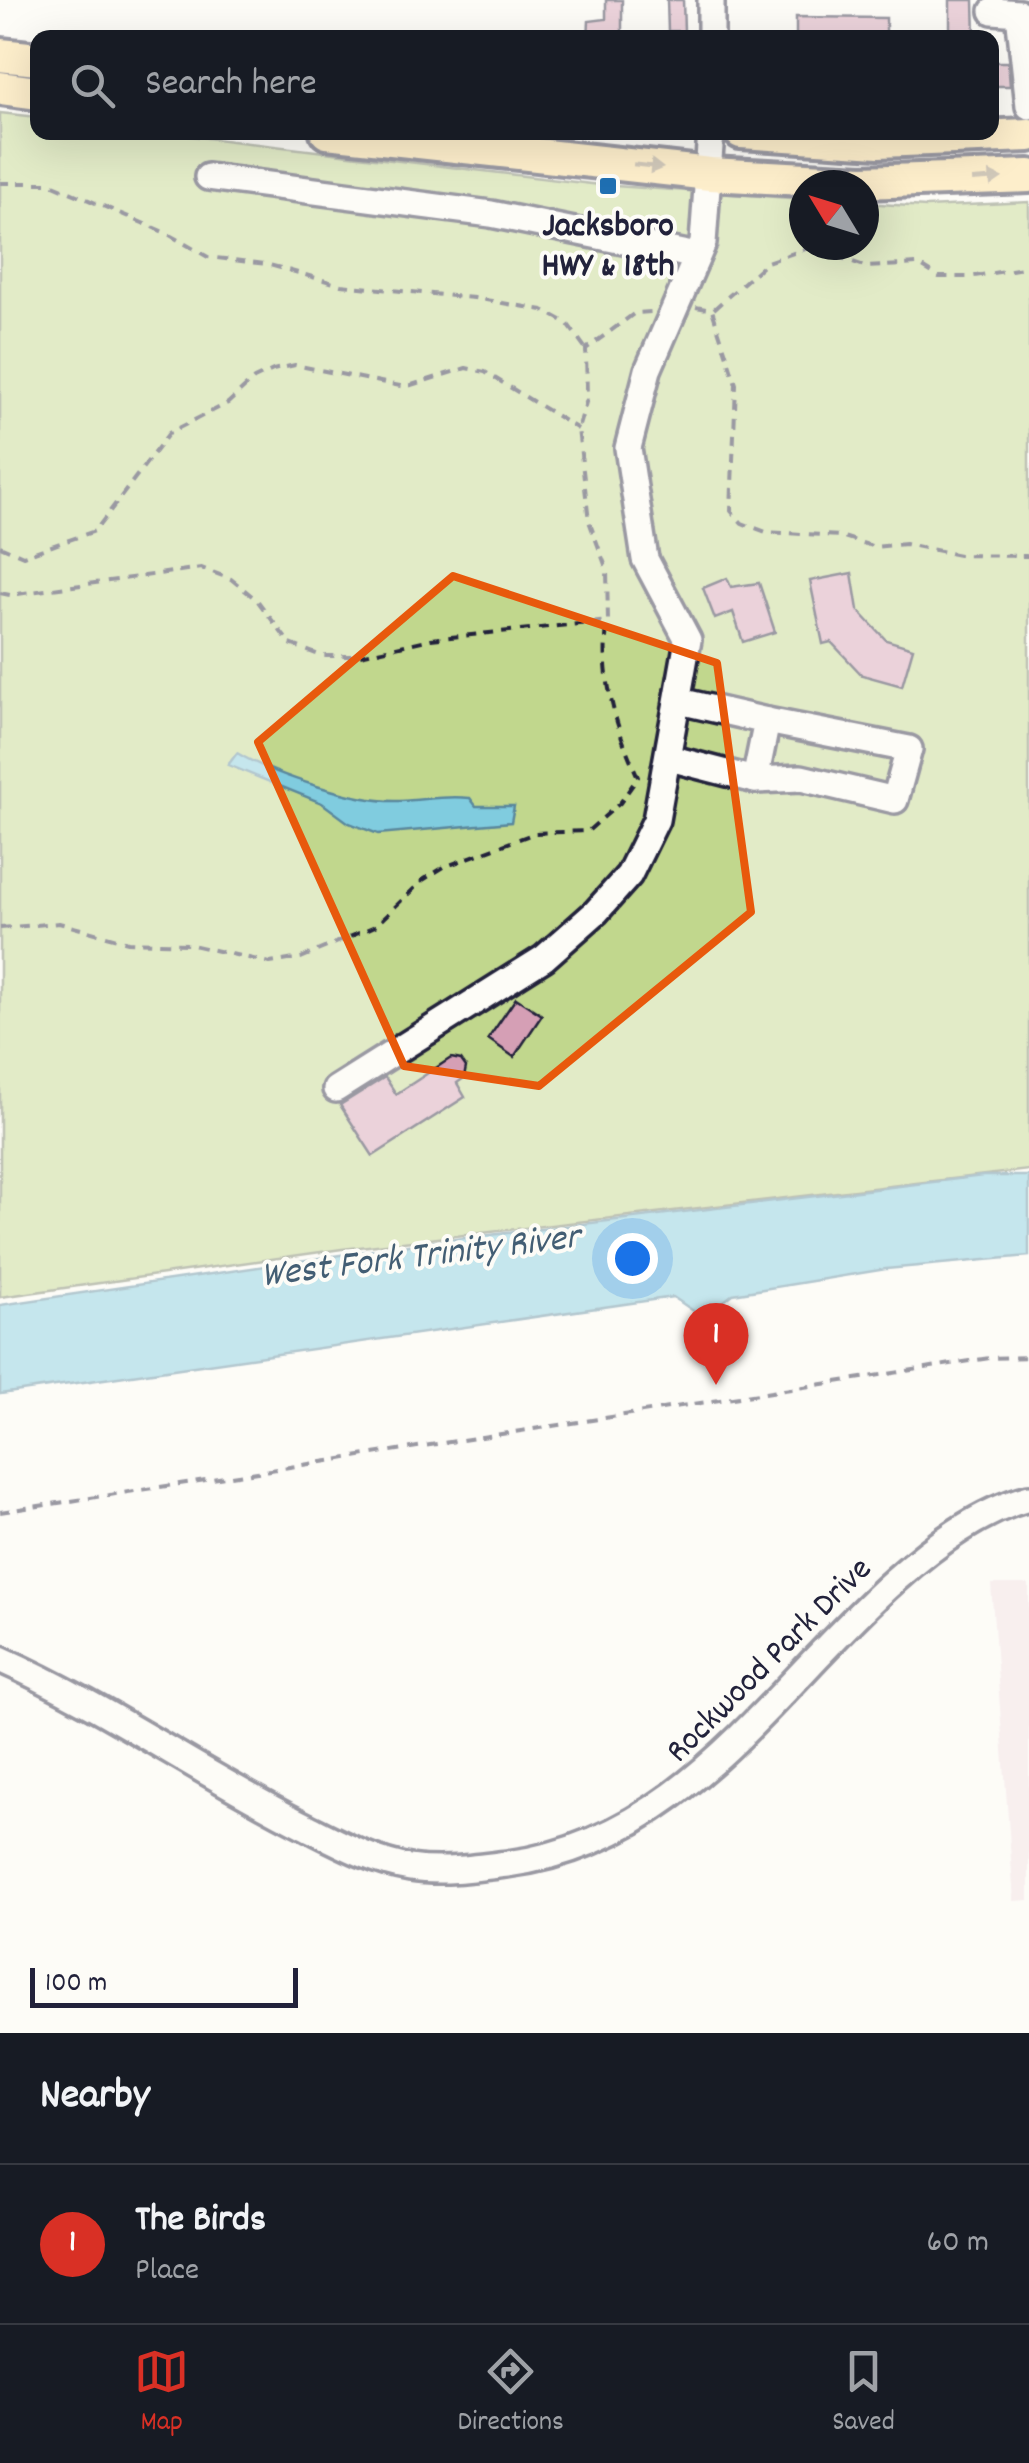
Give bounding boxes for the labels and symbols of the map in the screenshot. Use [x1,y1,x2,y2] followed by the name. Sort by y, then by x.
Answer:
[633,158,664,174] one-way arrow
[789,170,879,260] north arrow
[971,171,1003,187] one-way arrow
[597,175,619,197] marker: Jacksboro HWY & 18th
[542,203,674,293] place label: Jacksboro HWY & 18th
[258,1211,587,1305] water label: West Fork Trinity River
[607,1233,658,1284] your location
[684,1302,748,1385] pin: 1
[656,1547,885,1776] street label: Rockwood Park Drive
[30,1963,298,2008] scale bar

